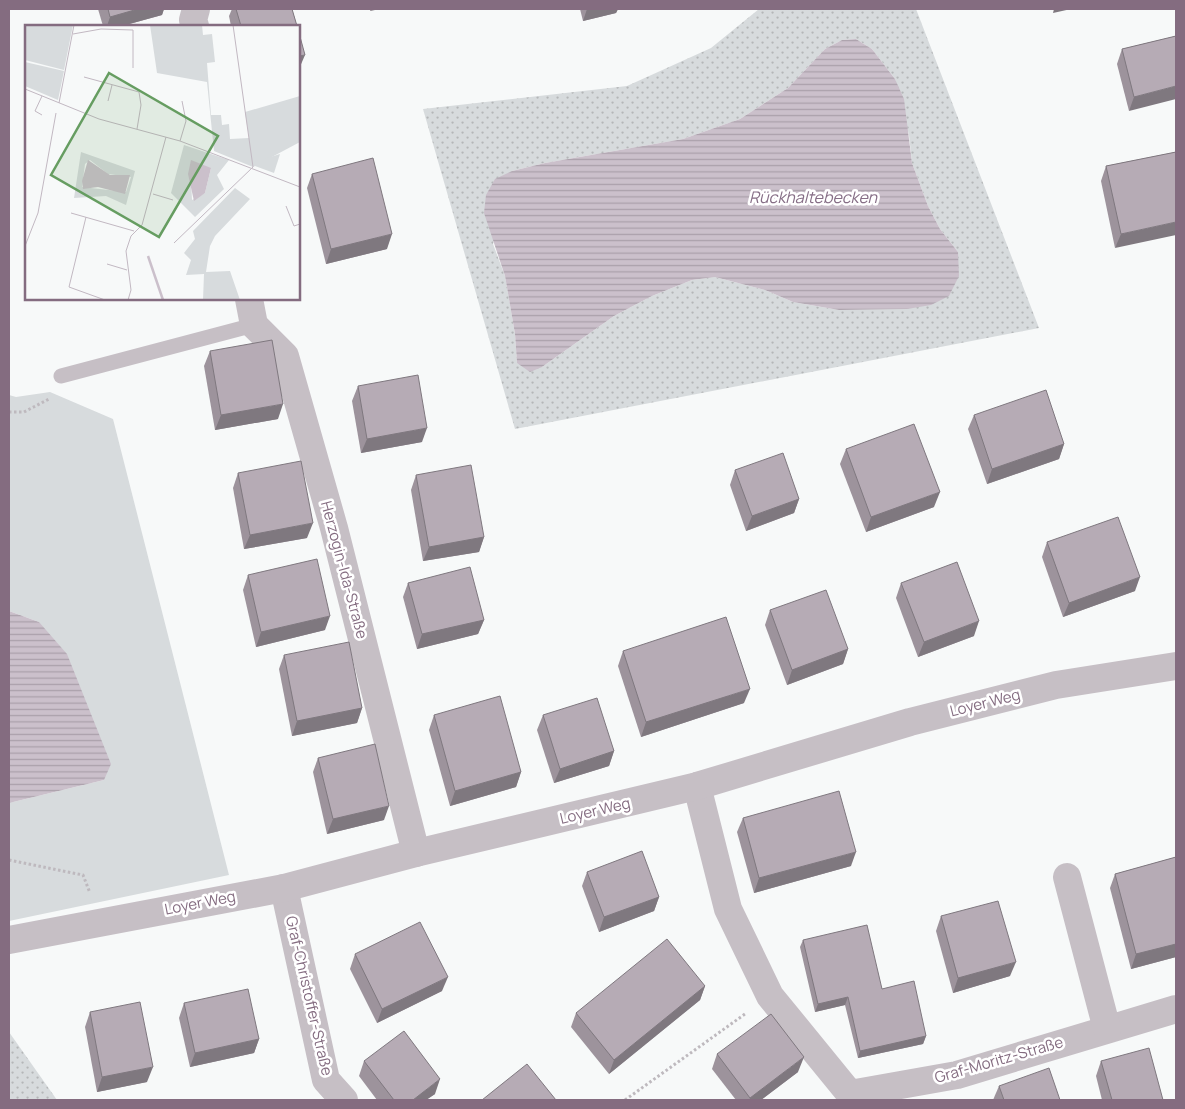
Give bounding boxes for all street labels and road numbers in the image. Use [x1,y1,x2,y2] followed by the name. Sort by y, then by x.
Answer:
[316,499,373,641] street label: Herzogin-Ida-Straße
[948,684,1022,721] street label: Loyer Weg
[558,792,632,829] street label: Loyer Weg
[163,885,237,920] street label: Loyer Weg
[281,914,338,1078] street label: Graf-Christoffer-Straße
[932,1031,1066,1088] street label: Graf-Moritz-Straße

